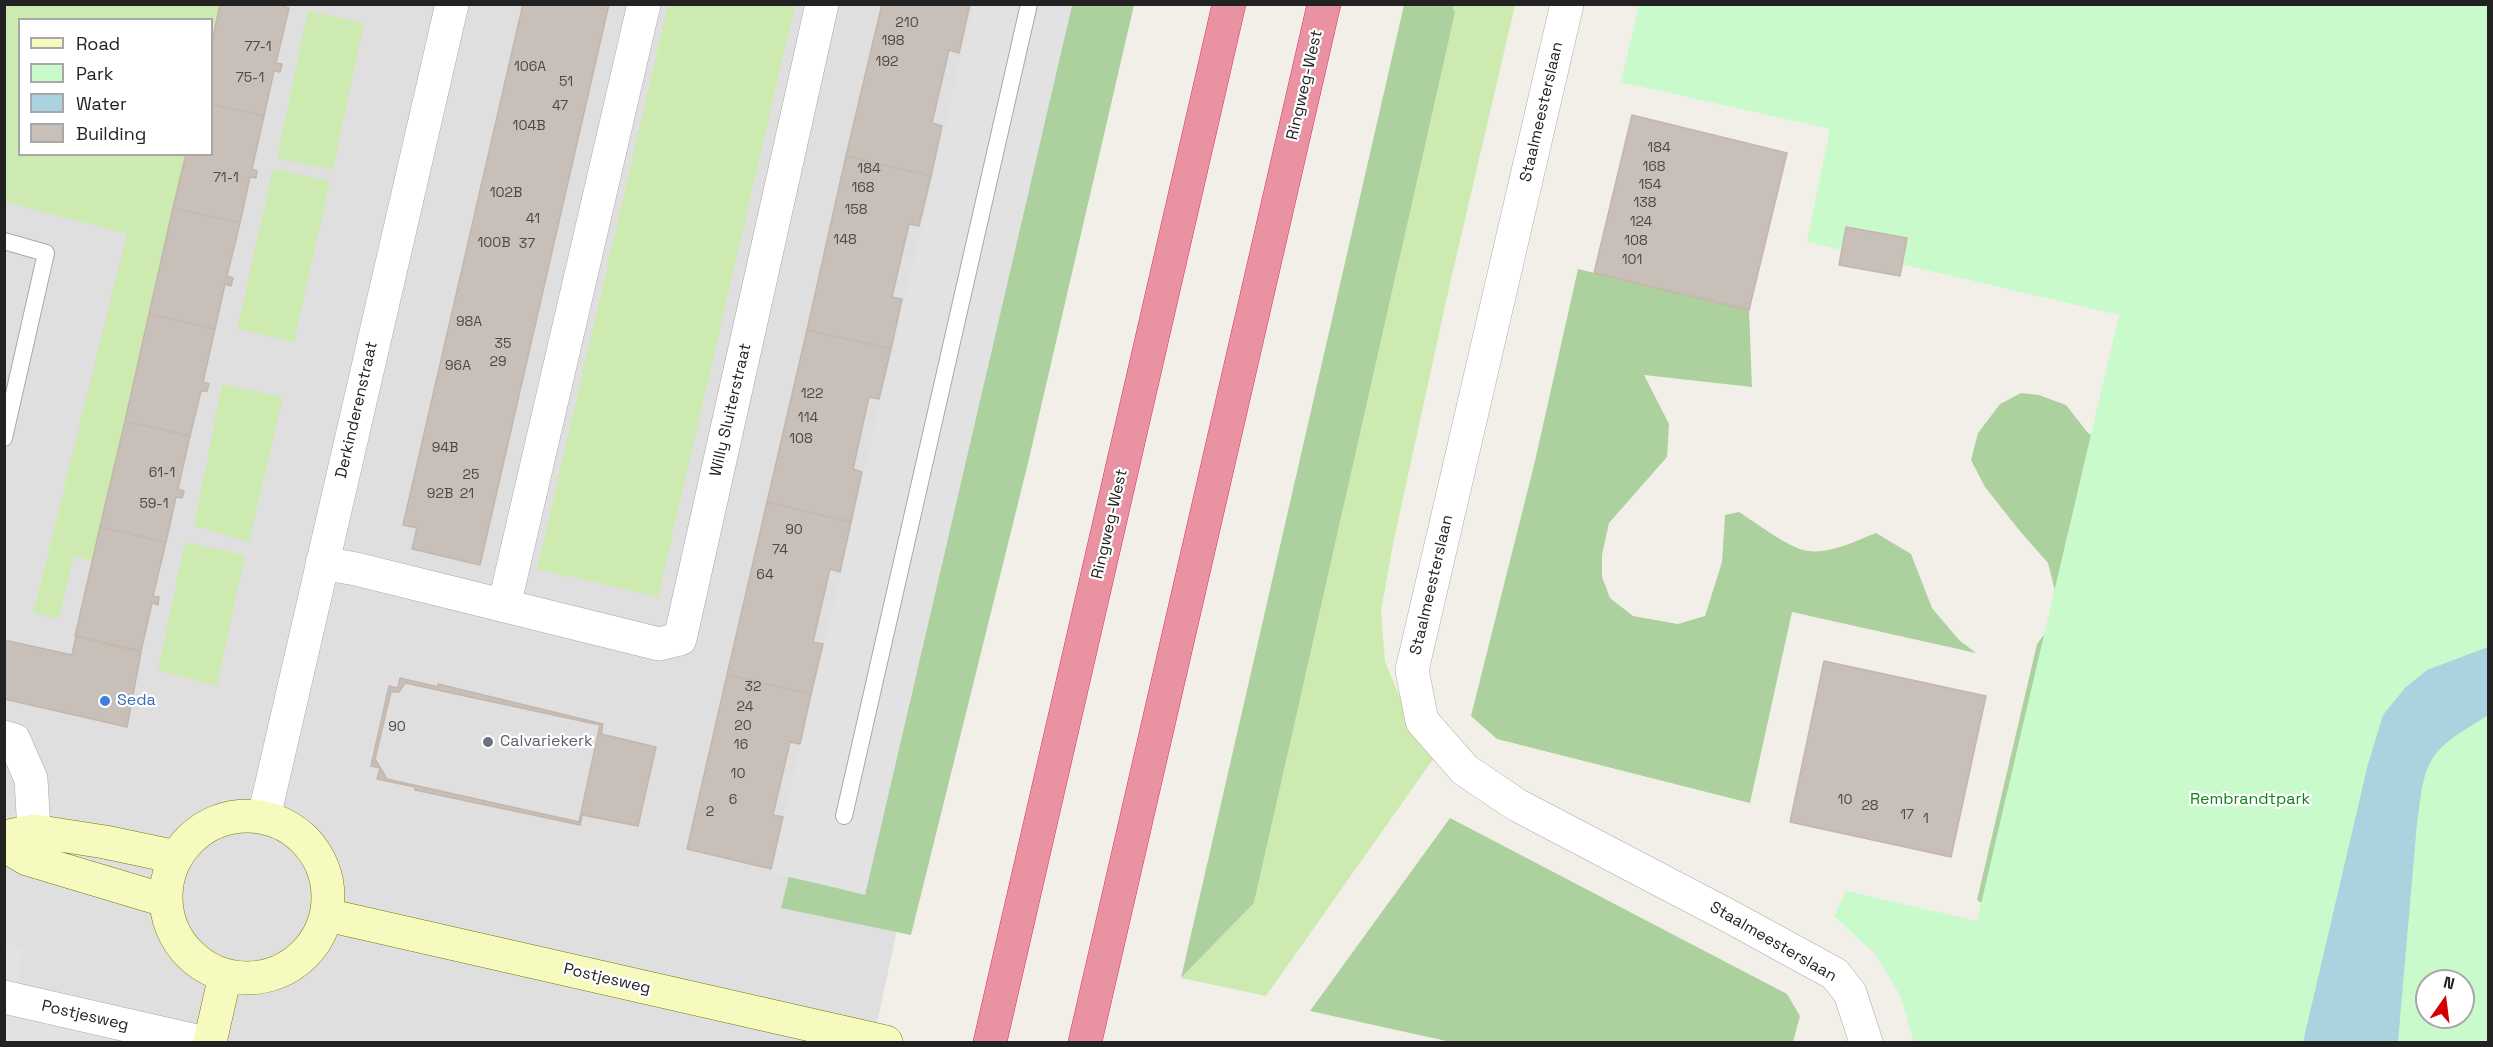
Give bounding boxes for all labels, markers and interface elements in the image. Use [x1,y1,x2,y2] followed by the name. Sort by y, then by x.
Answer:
[895,15,919,31] house number: 210
[18,18,213,156] legend
[1283,28,1327,142] street label: Ringweg-West
[76,32,120,55] text: Road
[881,33,905,49] house number: 198
[244,39,272,55] house number: 77-1
[1517,40,1567,184] street label: Staalmeesterslaan
[876,54,898,70] house number: 192
[514,59,546,75] house number: 106A
[76,62,113,85] text: Park
[236,70,264,86] house number: 75-1
[559,74,573,90] house number: 51
[76,92,127,115] text: Water
[552,98,568,114] house number: 47
[513,118,545,134] house number: 104B
[76,122,146,145] text: Building
[1647,140,1671,156] house number: 184
[1642,159,1666,175] house number: 168
[857,161,881,177] house number: 184
[213,170,239,186] house number: 71-1
[1639,177,1661,193] house number: 154
[851,180,875,196] house number: 168
[490,185,522,201] house number: 102B
[1633,195,1657,211] house number: 138
[845,202,867,218] house number: 158
[526,211,540,227] house number: 41
[1630,214,1652,230] house number: 124
[833,232,857,248] house number: 148
[1624,233,1648,249] house number: 108
[477,235,511,251] house number: 100B
[519,236,535,252] house number: 37
[1622,252,1642,268] house number: 101
[456,314,482,330] house number: 98A
[495,336,511,352] house number: 35
[332,340,382,480] street label: Derkinderenstraat
[706,342,756,478] street label: Willy Sluiterstraat
[490,354,506,370] house number: 29
[445,358,471,374] house number: 96A
[801,386,823,402] house number: 122
[798,410,818,426] house number: 114
[789,431,813,447] house number: 108
[432,440,458,456] house number: 94B
[149,465,175,481] house number: 61-1
[463,467,479,483] house number: 25
[1088,467,1132,581] street label: Ringweg-West
[427,486,453,502] house number: 92B
[460,486,474,502] house number: 21
[139,496,169,512] house number: 59-1
[1407,513,1457,657] street label: Staalmeesterslaan
[785,522,803,538] house number: 90
[772,542,788,558] house number: 74
[756,567,774,583] house number: 64
[745,679,761,695] house number: 32
[117,691,156,711] place label: Seda
[98,694,112,708] marker: Seda
[737,699,753,715] house number: 24
[734,718,752,734] house number: 20
[388,719,406,735] house number: 90
[500,732,593,752] place label: Calvariekerk
[481,735,495,749] marker: Calvariekerk
[734,737,748,753] house number: 16
[731,766,745,782] house number: 10
[2190,790,2310,810] park label: Rembrandtpark
[729,792,737,808] house number: 6
[1838,792,1852,808] house number: 10
[1861,798,1879,814] house number: 28
[706,804,714,820] house number: 2
[1900,807,1914,823] house number: 17
[1923,811,1929,827] house number: 1
[1706,898,1840,986] street label: Staalmeesterslaan
[561,960,653,998] street label: Postjesweg
[2415,969,2475,1029] north arrow
[2441,972,2457,994] text: N
[39,997,131,1035] street label: Postjesweg

